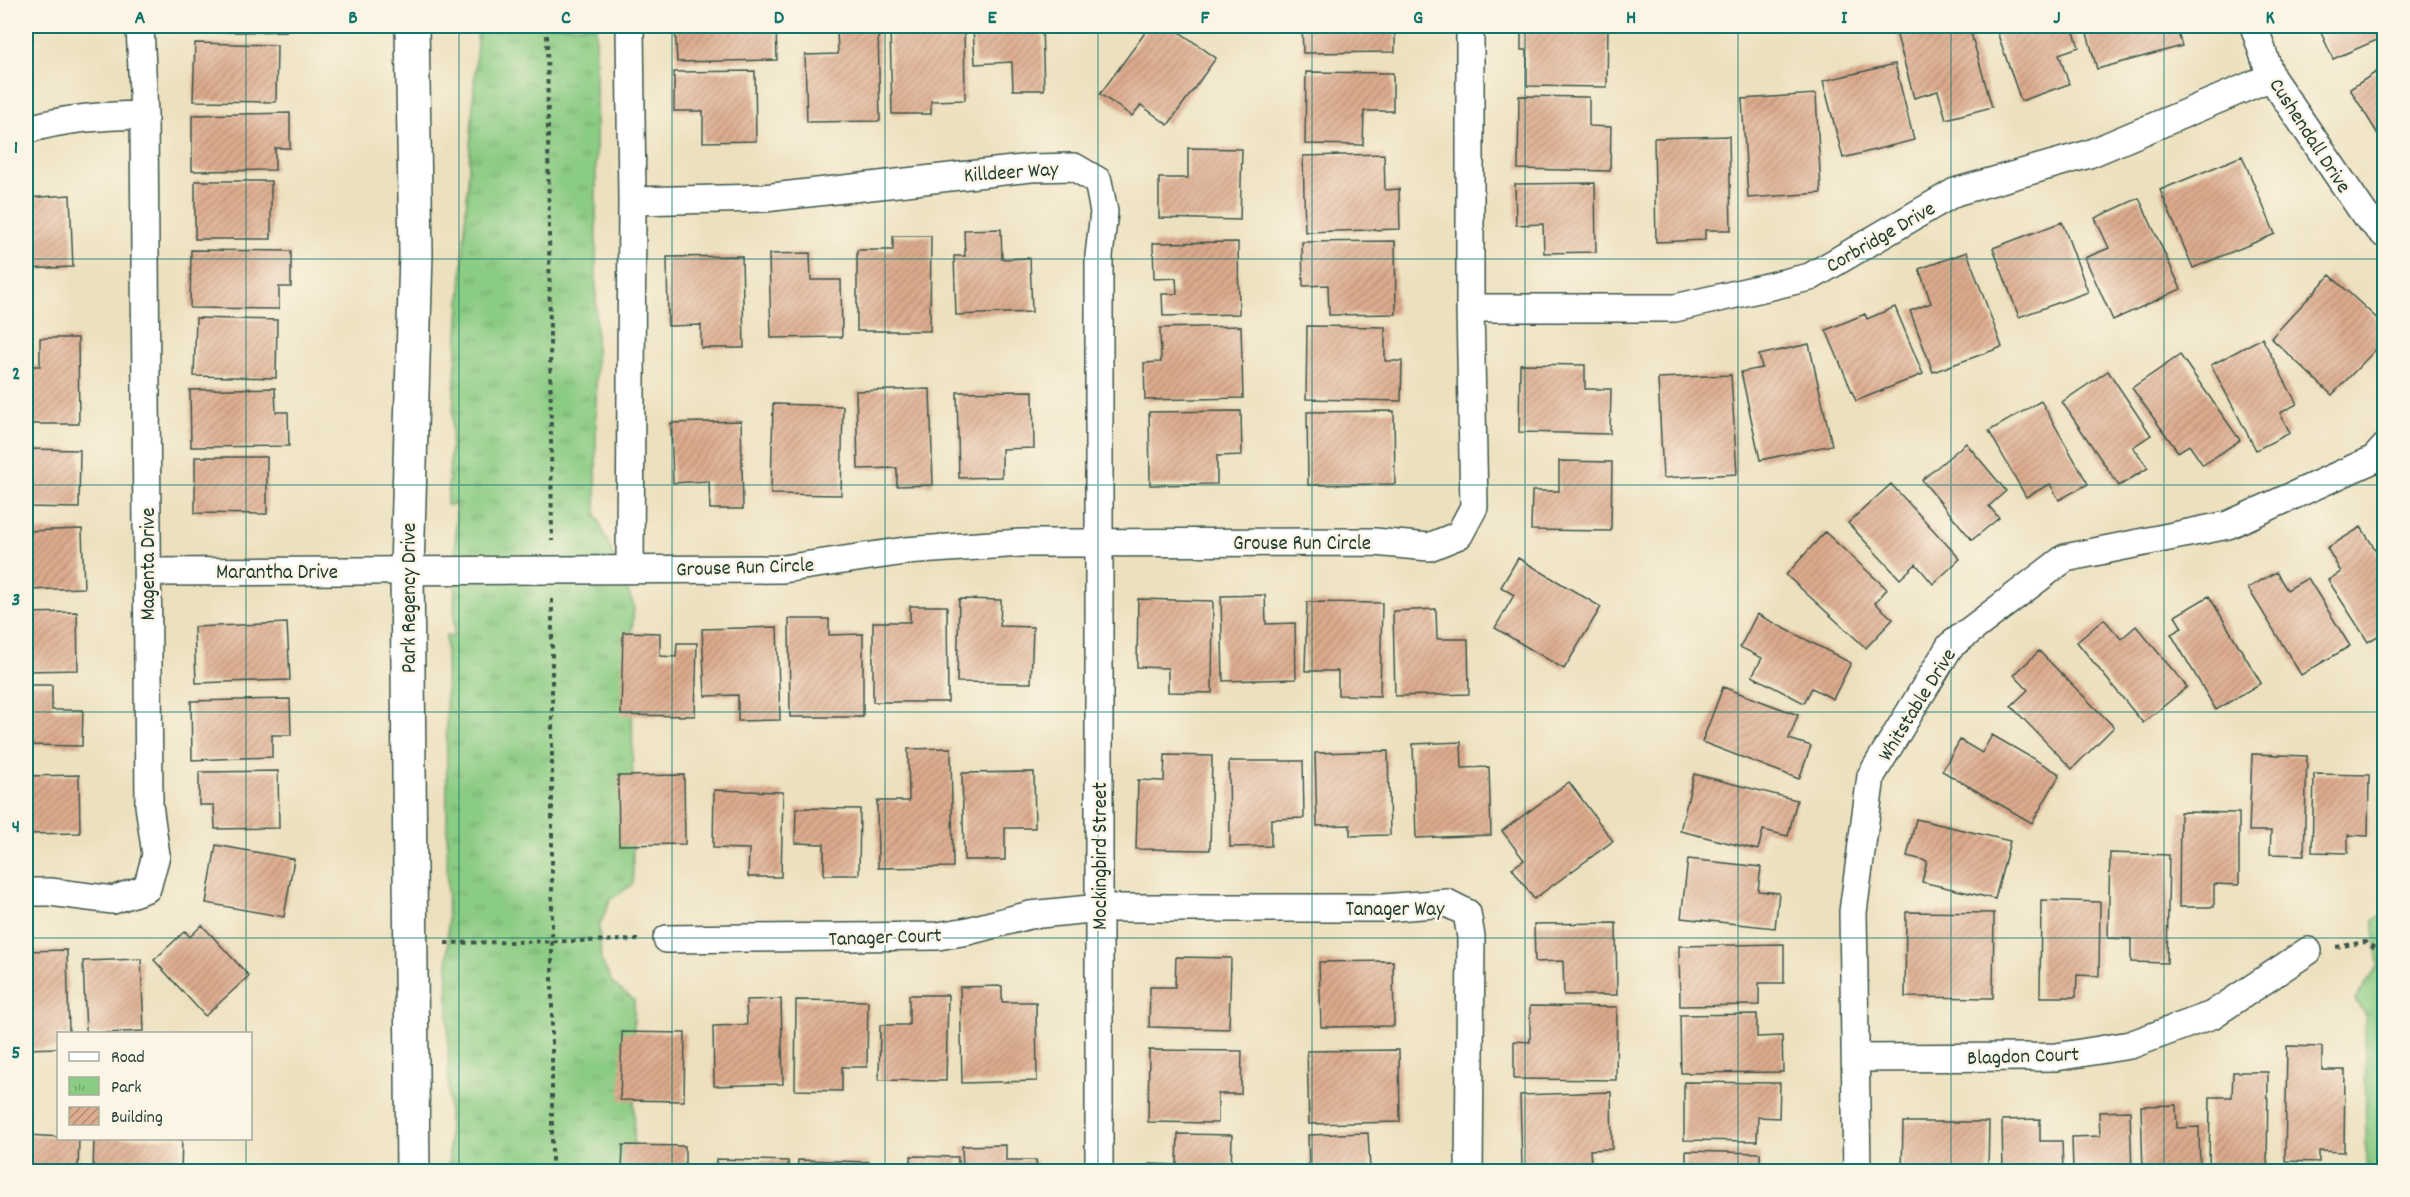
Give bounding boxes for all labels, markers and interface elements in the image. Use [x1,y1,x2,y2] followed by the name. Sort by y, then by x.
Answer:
[135,5,146,33] text: A
[348,5,358,33] text: B
[561,5,571,33] text: C
[774,5,785,33] text: D
[987,5,997,33] text: E
[1201,5,1211,33] text: F
[1413,5,1423,33] text: G
[1626,5,1636,33] text: H
[1841,5,1848,33] text: I
[2053,5,2061,33] text: J
[2265,5,2275,33] text: K
[2260,73,2357,200] street label: Cushendall Drive
[14,135,18,163] text: 1
[963,156,1060,192] street label: Killdeer Way
[1821,195,1942,282] street label: Corbridge Drive
[12,361,20,389] text: 2
[135,507,165,621] street label: Magenta Drive
[396,523,426,673] street label: Park Regency Drive
[1233,530,1371,560] street label: Grouse Run Circle
[676,552,815,586] street label: Grouse Run Circle
[216,559,338,589] street label: Marantha Drive
[12,587,20,615] text: 3
[1872,643,1965,768] street label: Whitstable Drive
[1087,782,1117,930] street label: Mockingbird Street
[12,814,20,842] text: 4
[1345,896,1445,926] street label: Tanager Way
[828,922,942,956] street label: Tanager Court
[57,1032,252,1140] legend
[11,1040,21,1068] text: 5
[1967,1041,2080,1075] street label: Blagdon Court
[111,1046,145,1071] text: Road
[111,1076,142,1101] text: Park
[111,1106,163,1131] text: Building

